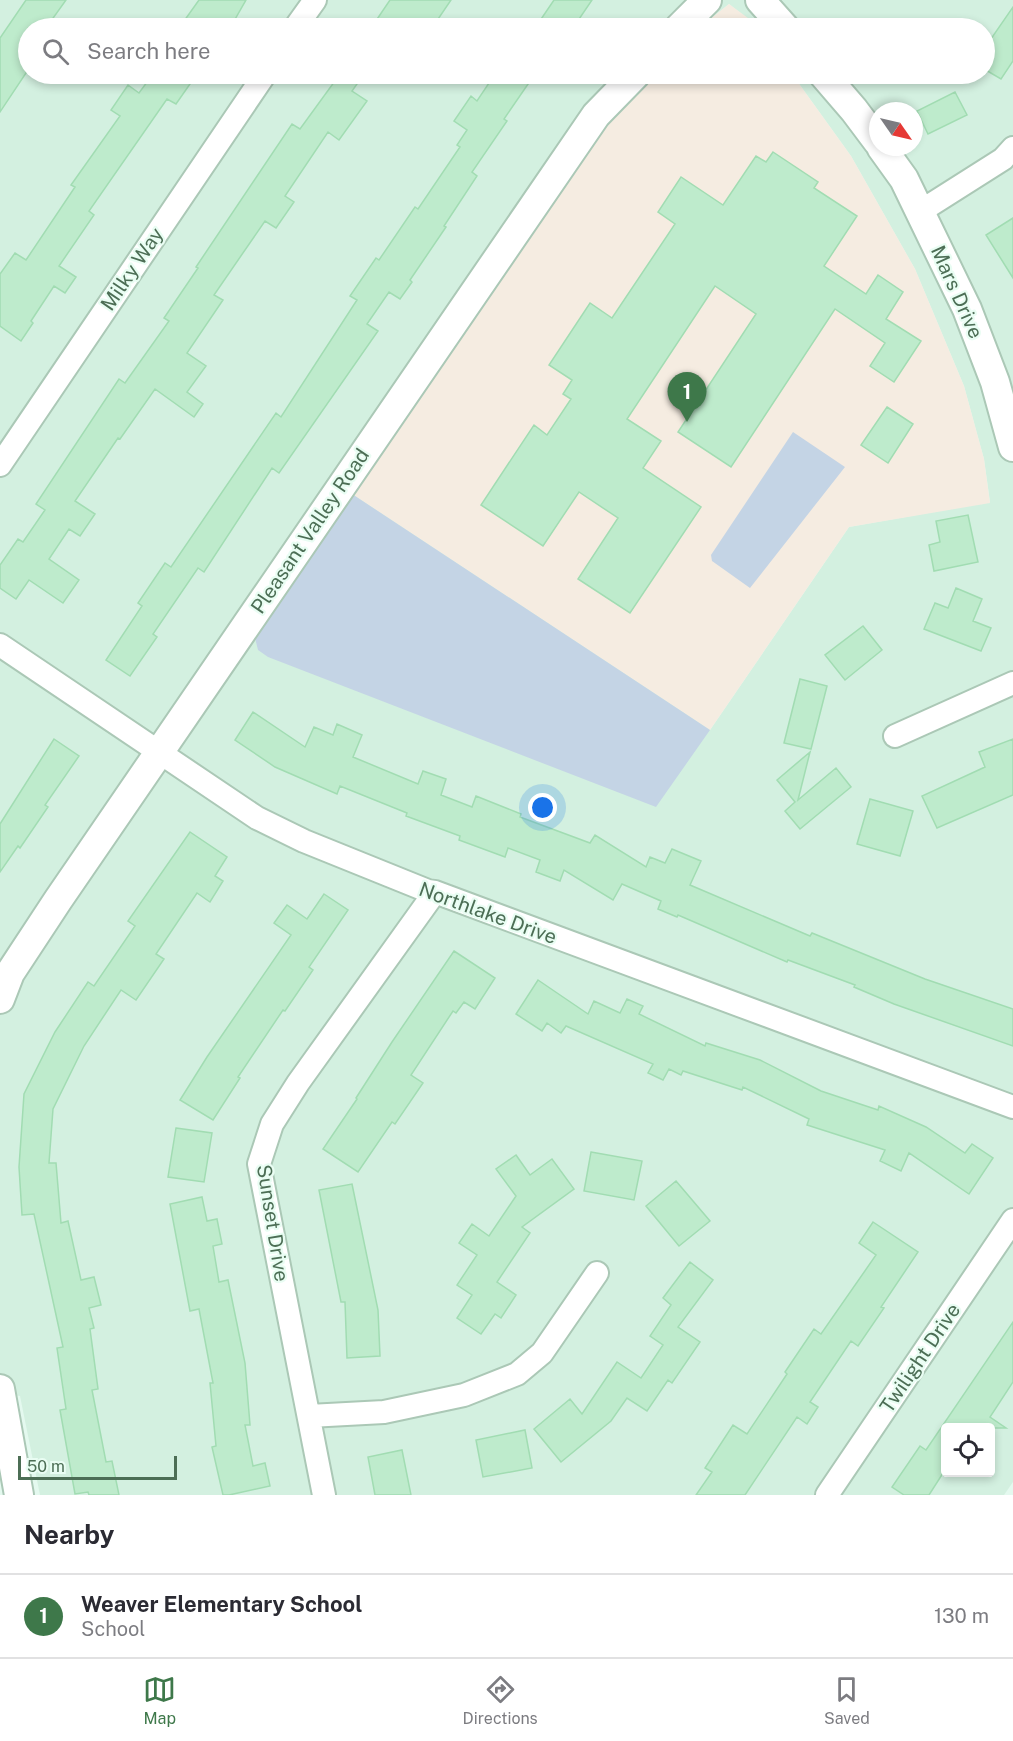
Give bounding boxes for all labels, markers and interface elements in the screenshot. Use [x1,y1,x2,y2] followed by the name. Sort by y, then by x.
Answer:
[18,18,995,84] search box
[39,35,72,68] icon: search
[87,38,211,64] text: Search here
[869,102,923,156] north arrow
[96,223,169,315] street label: Milky Way
[926,242,988,342] street label: Mars Drive
[668,372,706,422] pin: 1
[246,444,374,618] street label: Pleasant Valley Road
[528,793,557,822] your location
[416,877,560,949] street label: Northlake Drive
[252,1163,294,1283] street label: Sunset Drive
[875,1299,965,1417] street label: Twilight Drive
[941,1423,995,1477] map controls
[941,1423,995,1477] button: locate
[18,1453,177,1480] scale bar
[27,1457,65,1476] text: 50 m
[24,1519,114,1550] text: Nearby
[81,1591,362,1617] text: Weaver Elementary School
[39,1604,48,1628] text: 1
[934,1604,989,1628] text: 130 m
[81,1617,145,1641] text: School
[143,1673,176,1728] tab: Map
[463,1673,538,1728] tab: Directions
[824,1673,870,1728] tab: Saved

